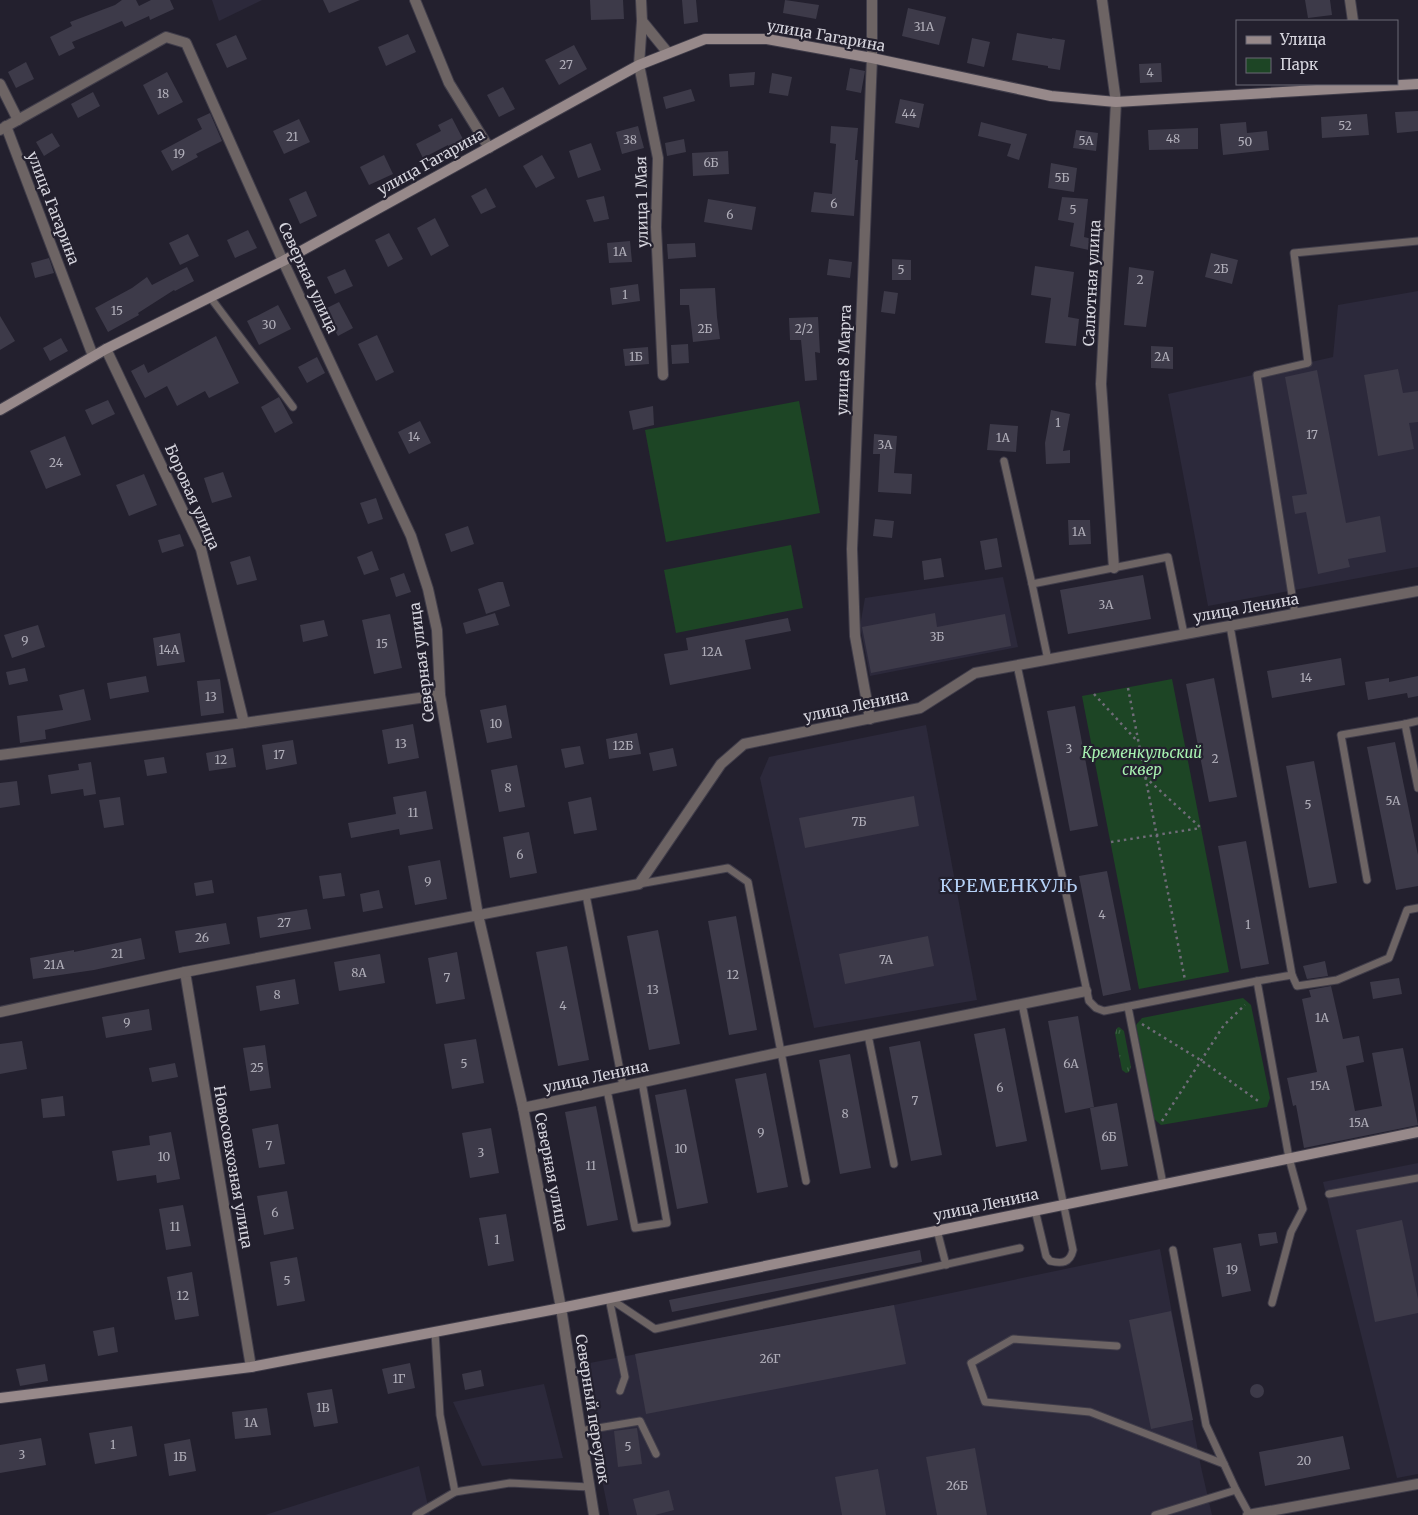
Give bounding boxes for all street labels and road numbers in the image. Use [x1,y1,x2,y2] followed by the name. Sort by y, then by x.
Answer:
[765,16,887,55] street label: улица Гагарина
[374,124,488,199] street label: улица Гагарина
[23,149,84,267] street label: улица Гагарина
[631,156,652,248] street label: улица 1 Мая
[274,219,342,336] street label: Северная улица
[1079,219,1104,347] street label: Салютная улица
[832,304,855,416] street label: улица 8 Марта
[161,441,224,552] street label: Боровая улица
[1192,589,1300,626] street label: улица Ленина
[405,601,438,723] street label: Северная улица
[802,685,910,726] street label: улица Ленина
[542,1056,650,1097] street label: улица Ленина
[210,1084,257,1250] street label: Новосовхозная улица
[531,1111,572,1233] street label: Северная улица
[932,1184,1040,1225] street label: улица Ленина
[571,1333,614,1485] street label: Северный переулок

